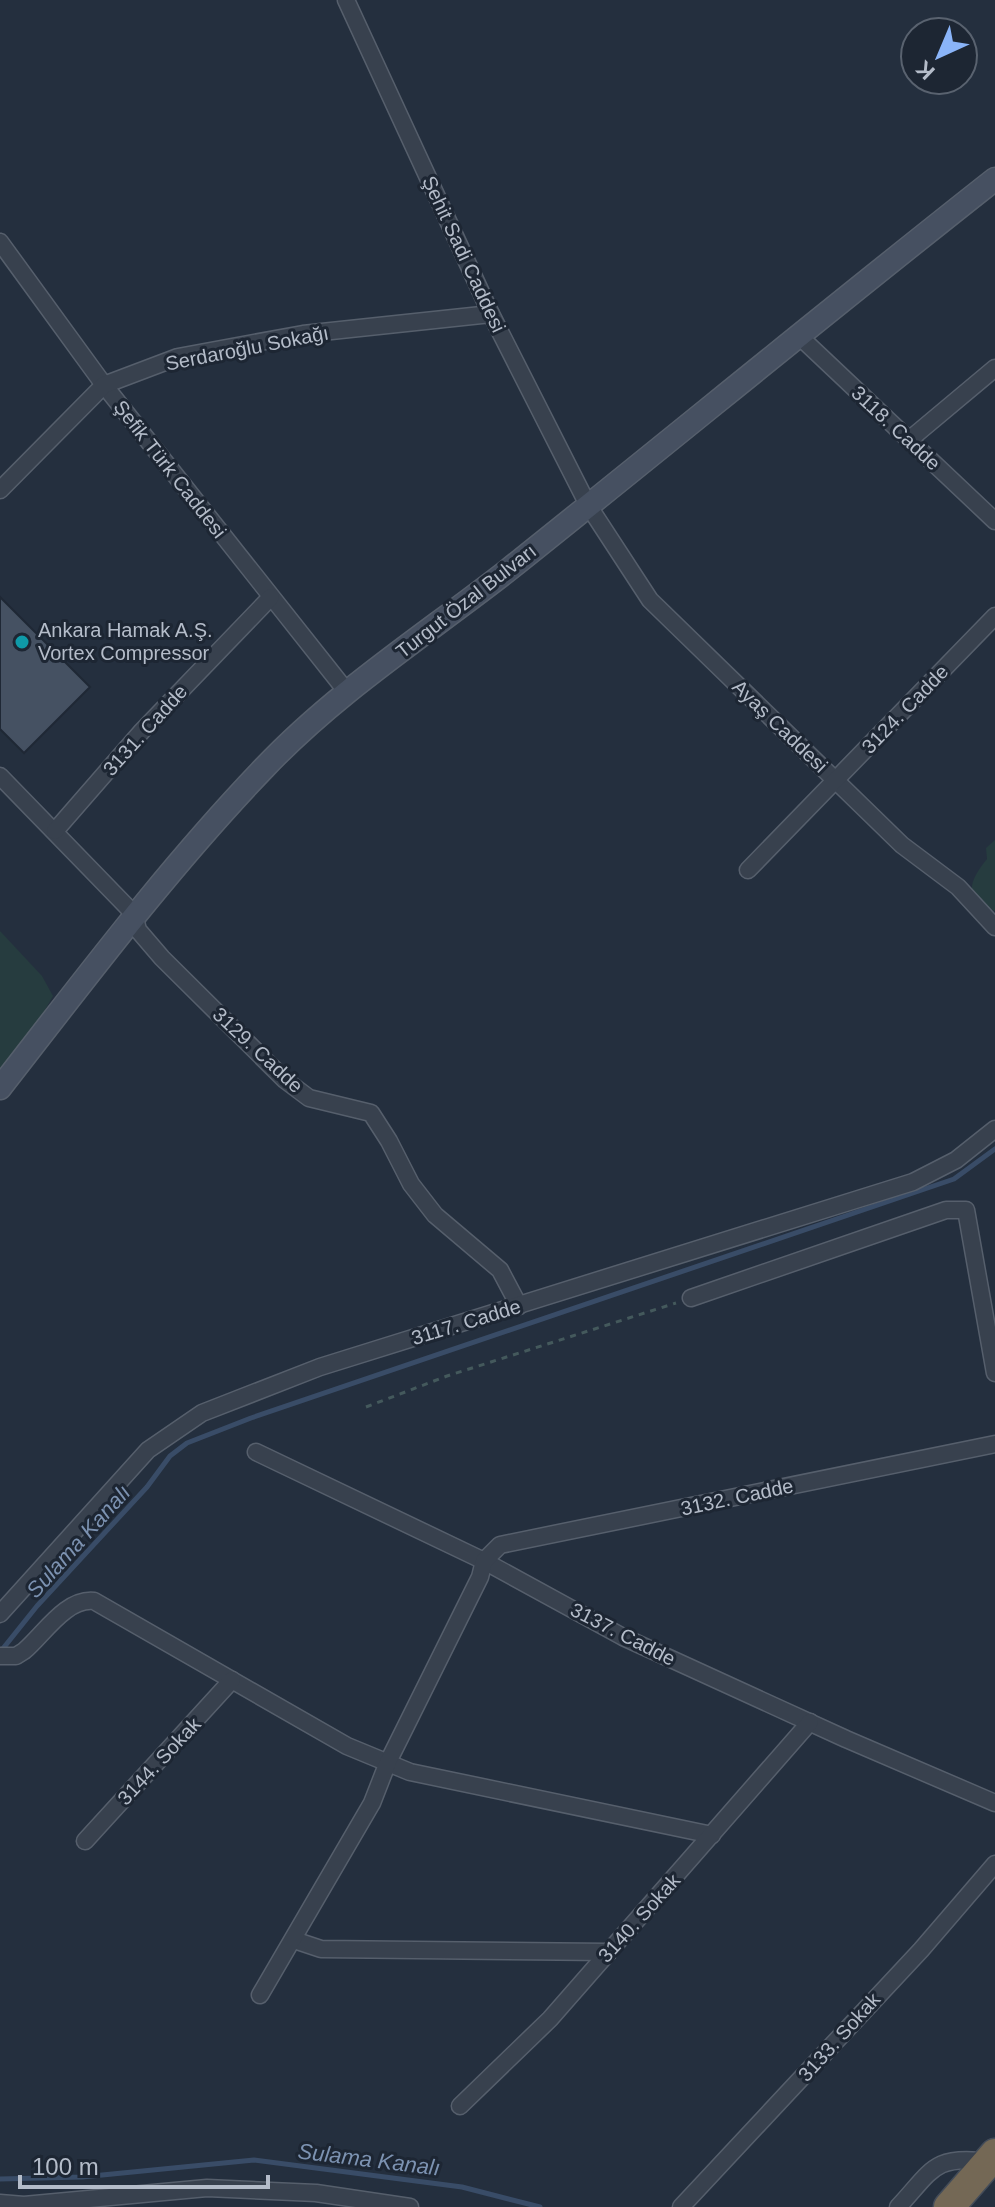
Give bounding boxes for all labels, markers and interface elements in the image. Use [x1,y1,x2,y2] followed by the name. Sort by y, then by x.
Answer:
[899,16,979,96] north arrow
[911,55,940,85] text: K
[418,172,510,336] street label: Şehit Sadi Caddesi
[164,321,330,375] street label: Serdaroğlu Sokağı
[847,381,945,475] street label: 3118. Cadde
[109,396,231,542] street label: Şefik Türk Caddesi
[392,540,540,662] street label: Turgut Özal Bulvarı
[38,619,213,664] place label: Ankara Hamak A.Ş. Vortex Compressor
[13,633,31,651] marker: Ankara Hamak A.Ş. Vortex Compressor
[857,660,953,758] street label: 3124. Cadde
[728,675,832,777] street label: Ayaş Caddesi
[99,680,191,780] street label: 3131. Cadde
[209,1003,307,1097] street label: 3129. Cadde
[409,1295,523,1349] street label: 3117. Cadde
[679,1474,795,1520] street label: 3132. Cadde
[21,1480,136,1603] water label: Sulama Kanalı
[567,1598,679,1670] street label: 3137. Cadde
[113,1712,206,1809] street label: 3144. Sokak
[594,1869,685,1967] street label: 3140. Sokak
[794,1988,885,2086] street label: 3133. Sokak
[296,2138,441,2181] water label: Sulama Kanalı
[20,2139,268,2189] scale bar
[32,2153,99,2180] text: 100 m

